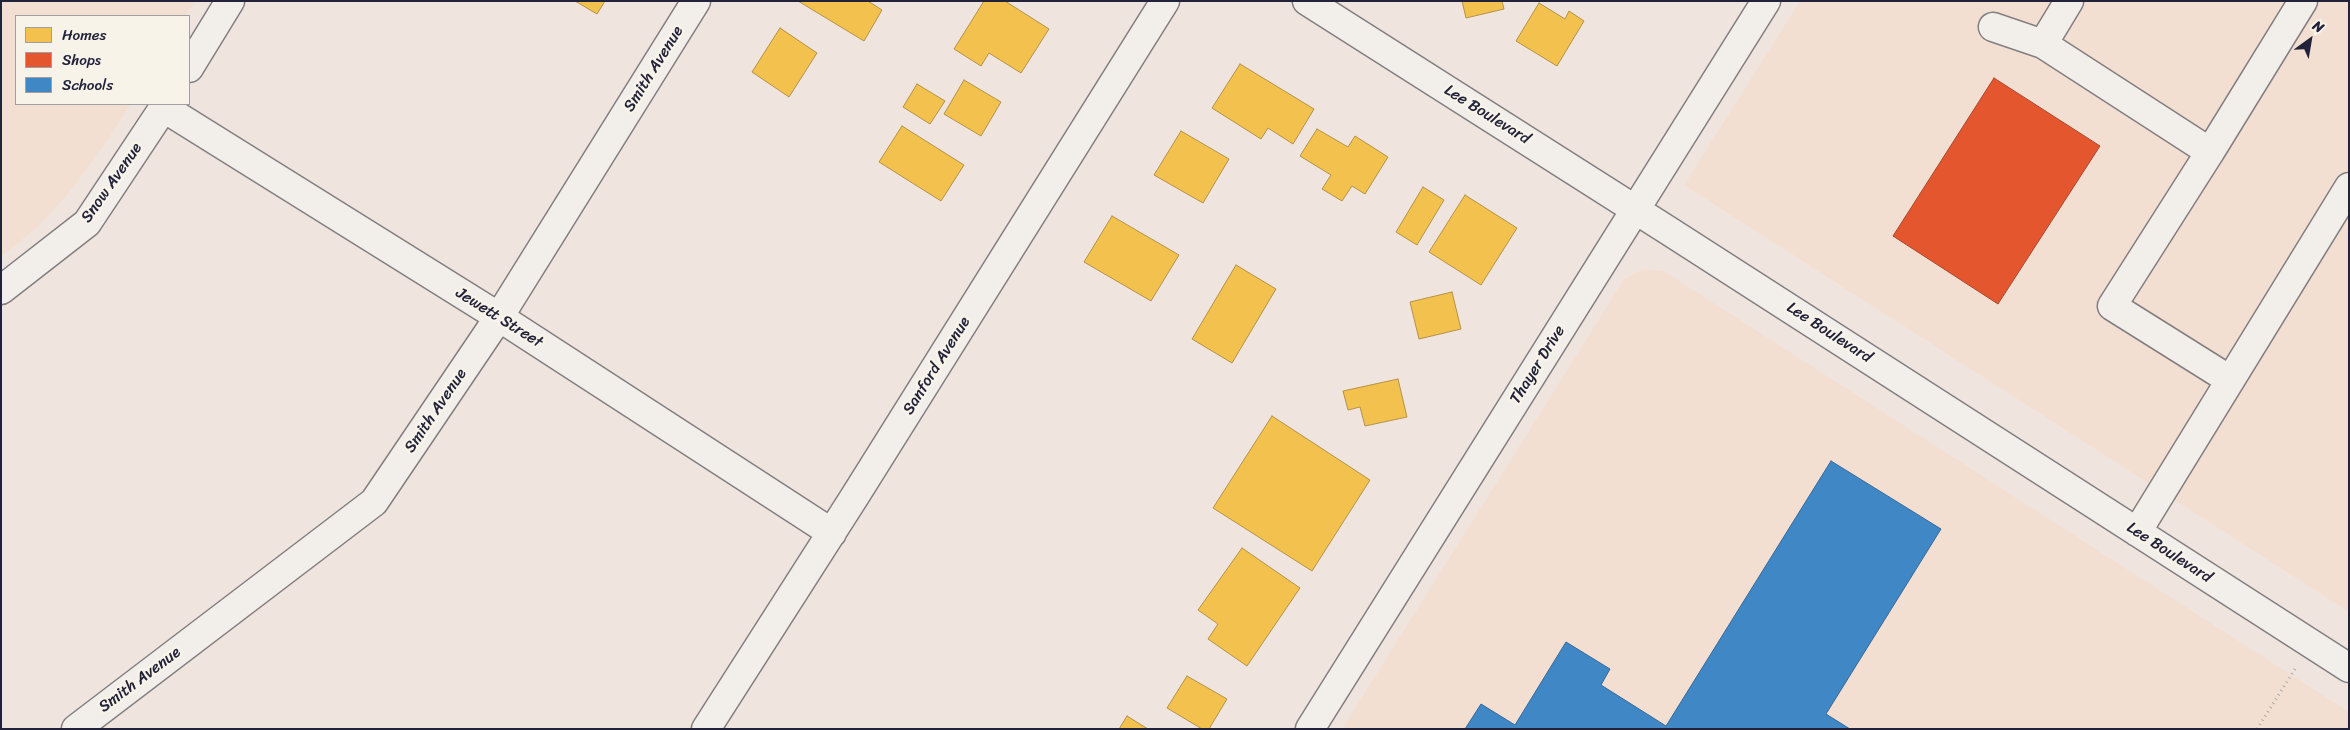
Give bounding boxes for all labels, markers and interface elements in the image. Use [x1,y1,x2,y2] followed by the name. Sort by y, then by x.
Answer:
[2307,14,2329,40] text: N
[15,15,190,105] legend
[2285,15,2335,65] north arrow
[62,22,106,48] text: Homes
[620,23,688,115] street label: Smith Avenue
[62,47,101,73] text: Shops
[62,72,113,98] text: Schools
[1441,81,1533,149] street label: Lee Boulevard
[77,139,147,227] street label: Snow Avenue
[452,284,546,352] street label: Jewett Street
[1783,298,1875,368] street label: Lee Boulevard
[899,313,975,419] street label: Sanford Avenue
[1506,322,1570,408] street label: Thayer Drive
[401,365,471,457] street label: Smith Avenue
[2123,518,2215,588] street label: Lee Boulevard
[95,643,185,717] street label: Smith Avenue

